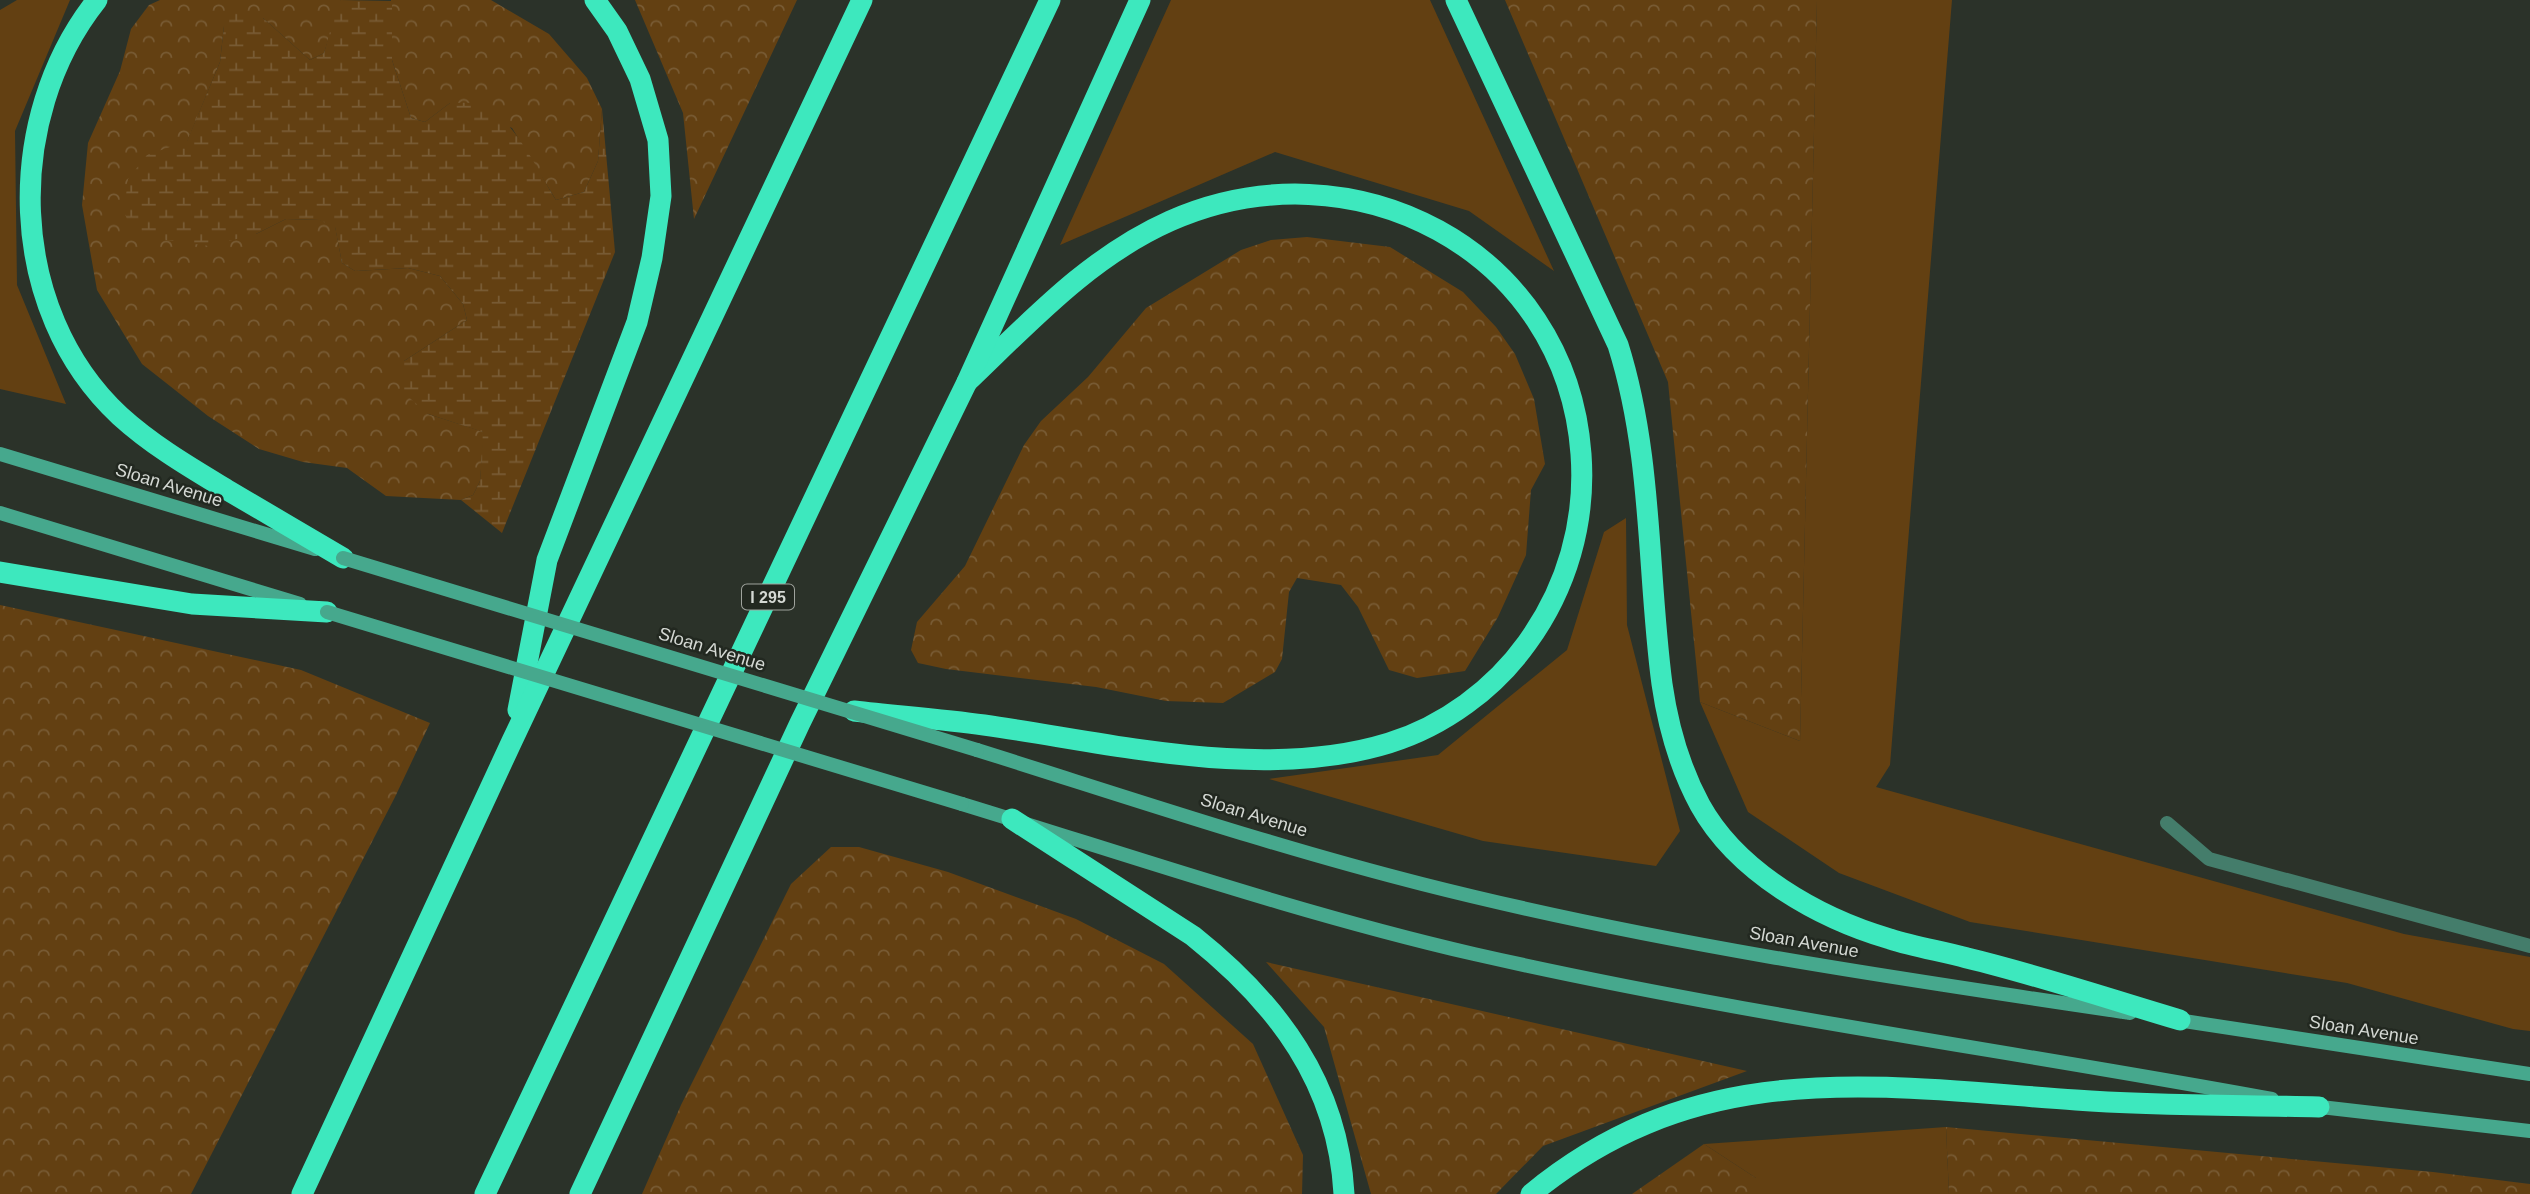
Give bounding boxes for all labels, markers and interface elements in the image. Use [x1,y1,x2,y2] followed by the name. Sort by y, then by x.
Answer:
[113,459,225,511] street label: Sloan Avenue
[742,584,794,610] road number: I 295
[656,623,768,675] street label: Sloan Avenue
[1198,789,1310,841] street label: Sloan Avenue
[1748,923,1860,961] street label: Sloan Avenue
[2308,1011,2420,1049] street label: Sloan Avenue

